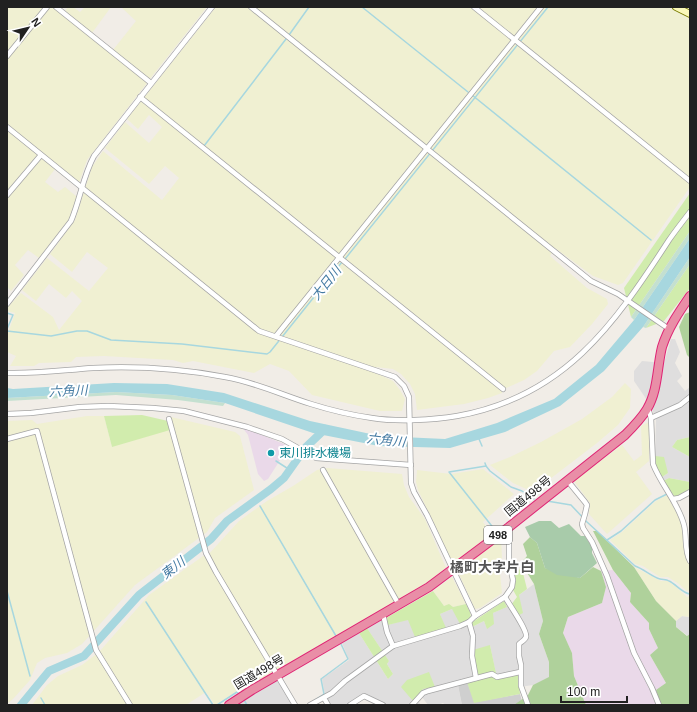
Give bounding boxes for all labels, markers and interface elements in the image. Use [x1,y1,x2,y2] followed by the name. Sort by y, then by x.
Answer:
[8,8,48,48] north arrow
[29,16,43,29] text: N
[308,262,345,303] water label: 大日川
[48,382,90,400] water label: 六角川
[366,431,408,450] water label: 六角川
[279,446,351,460] place label: 東川排水機場
[266,448,276,458] marker: 東川排水機場
[502,473,554,519] street label: 国道498号
[484,526,512,544] road number: 498
[158,553,189,582] water label: 東川
[450,559,534,575] district label: 橘町大字片白
[231,652,287,692] street label: 国道498号
[561,678,627,704] scale bar
[567,685,600,699] text: 100 m

